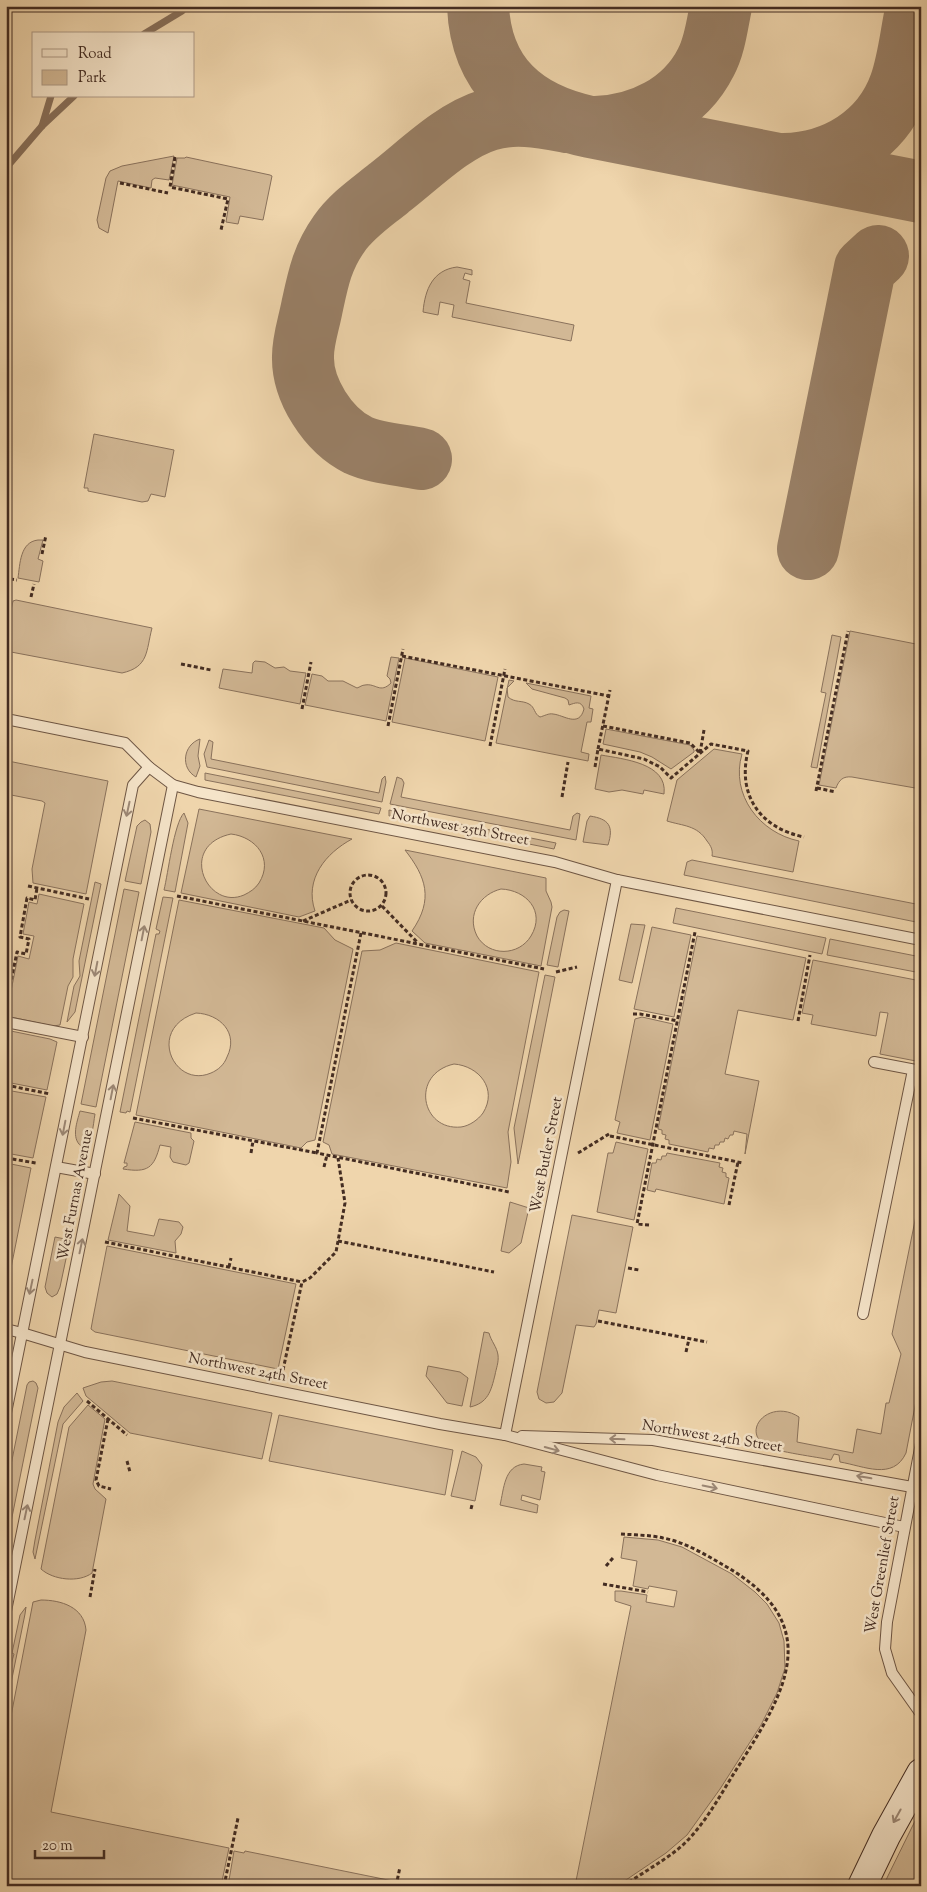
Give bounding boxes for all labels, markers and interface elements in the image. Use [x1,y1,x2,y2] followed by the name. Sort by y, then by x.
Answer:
[32,32,195,98] legend
[78,44,112,65] text: Road
[78,68,107,89] text: Park
[123,801,132,817] one-way arrow
[390,804,530,852] street label: Northwest 25th Street
[139,925,149,941] one-way arrow
[91,960,100,976] one-way arrow
[108,1085,117,1101] one-way arrow
[525,1095,569,1215] street label: West Butler Street
[59,1119,68,1135] one-way arrow
[53,1127,99,1263] street label: West Furnas Avenue
[77,1238,86,1254] one-way arrow
[26,1279,36,1295] one-way arrow
[186,1348,330,1396] street label: Northwest 24th Street
[640,1416,784,1458] street label: Northwest 24th Street
[610,1434,626,1444] one-way arrow
[544,1445,560,1454] one-way arrow
[856,1472,872,1482] one-way arrow
[702,1483,718,1492] one-way arrow
[861,1494,905,1636] street label: West Greenlief Street
[22,1504,32,1520] one-way arrow
[892,1808,902,1823] one-way arrow
[35,1827,104,1859] scale bar
[42,1836,73,1857] text: 20 m

